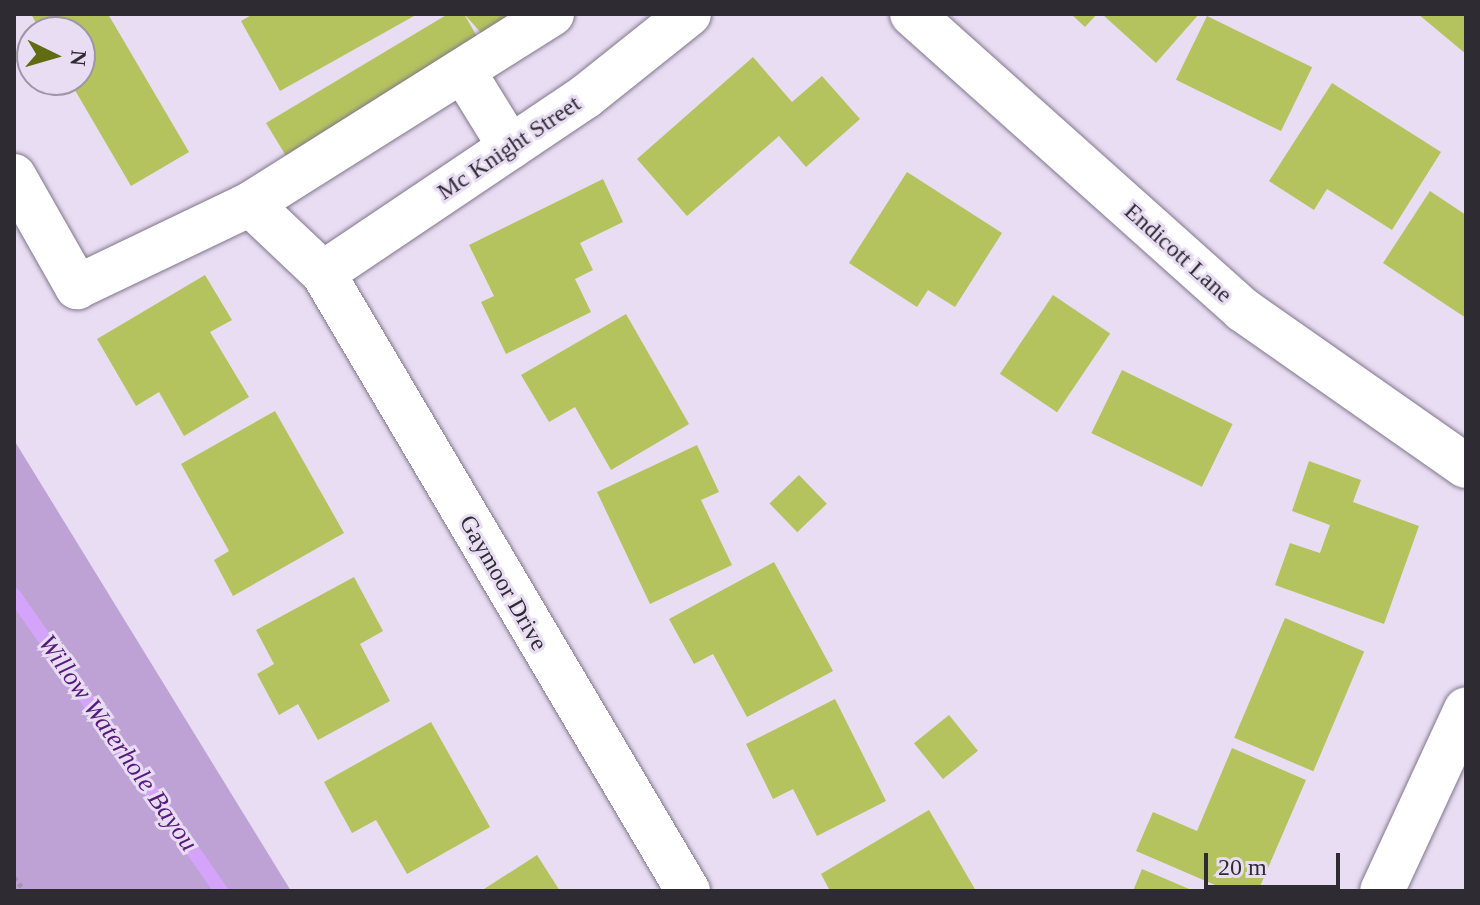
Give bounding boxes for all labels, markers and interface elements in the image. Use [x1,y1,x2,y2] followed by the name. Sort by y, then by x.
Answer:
[16,16,96,96] north arrow
[65,49,92,67] text: N
[432,89,586,207] street label: Mc Knight Street
[1118,197,1238,309] street label: Endicott Lane
[453,510,553,656] street label: Gaymoor Drive
[31,629,205,857] water label: Willow Waterhole Bayou
[1208,837,1344,887] scale bar
[1218,854,1267,880] text: 20 m

